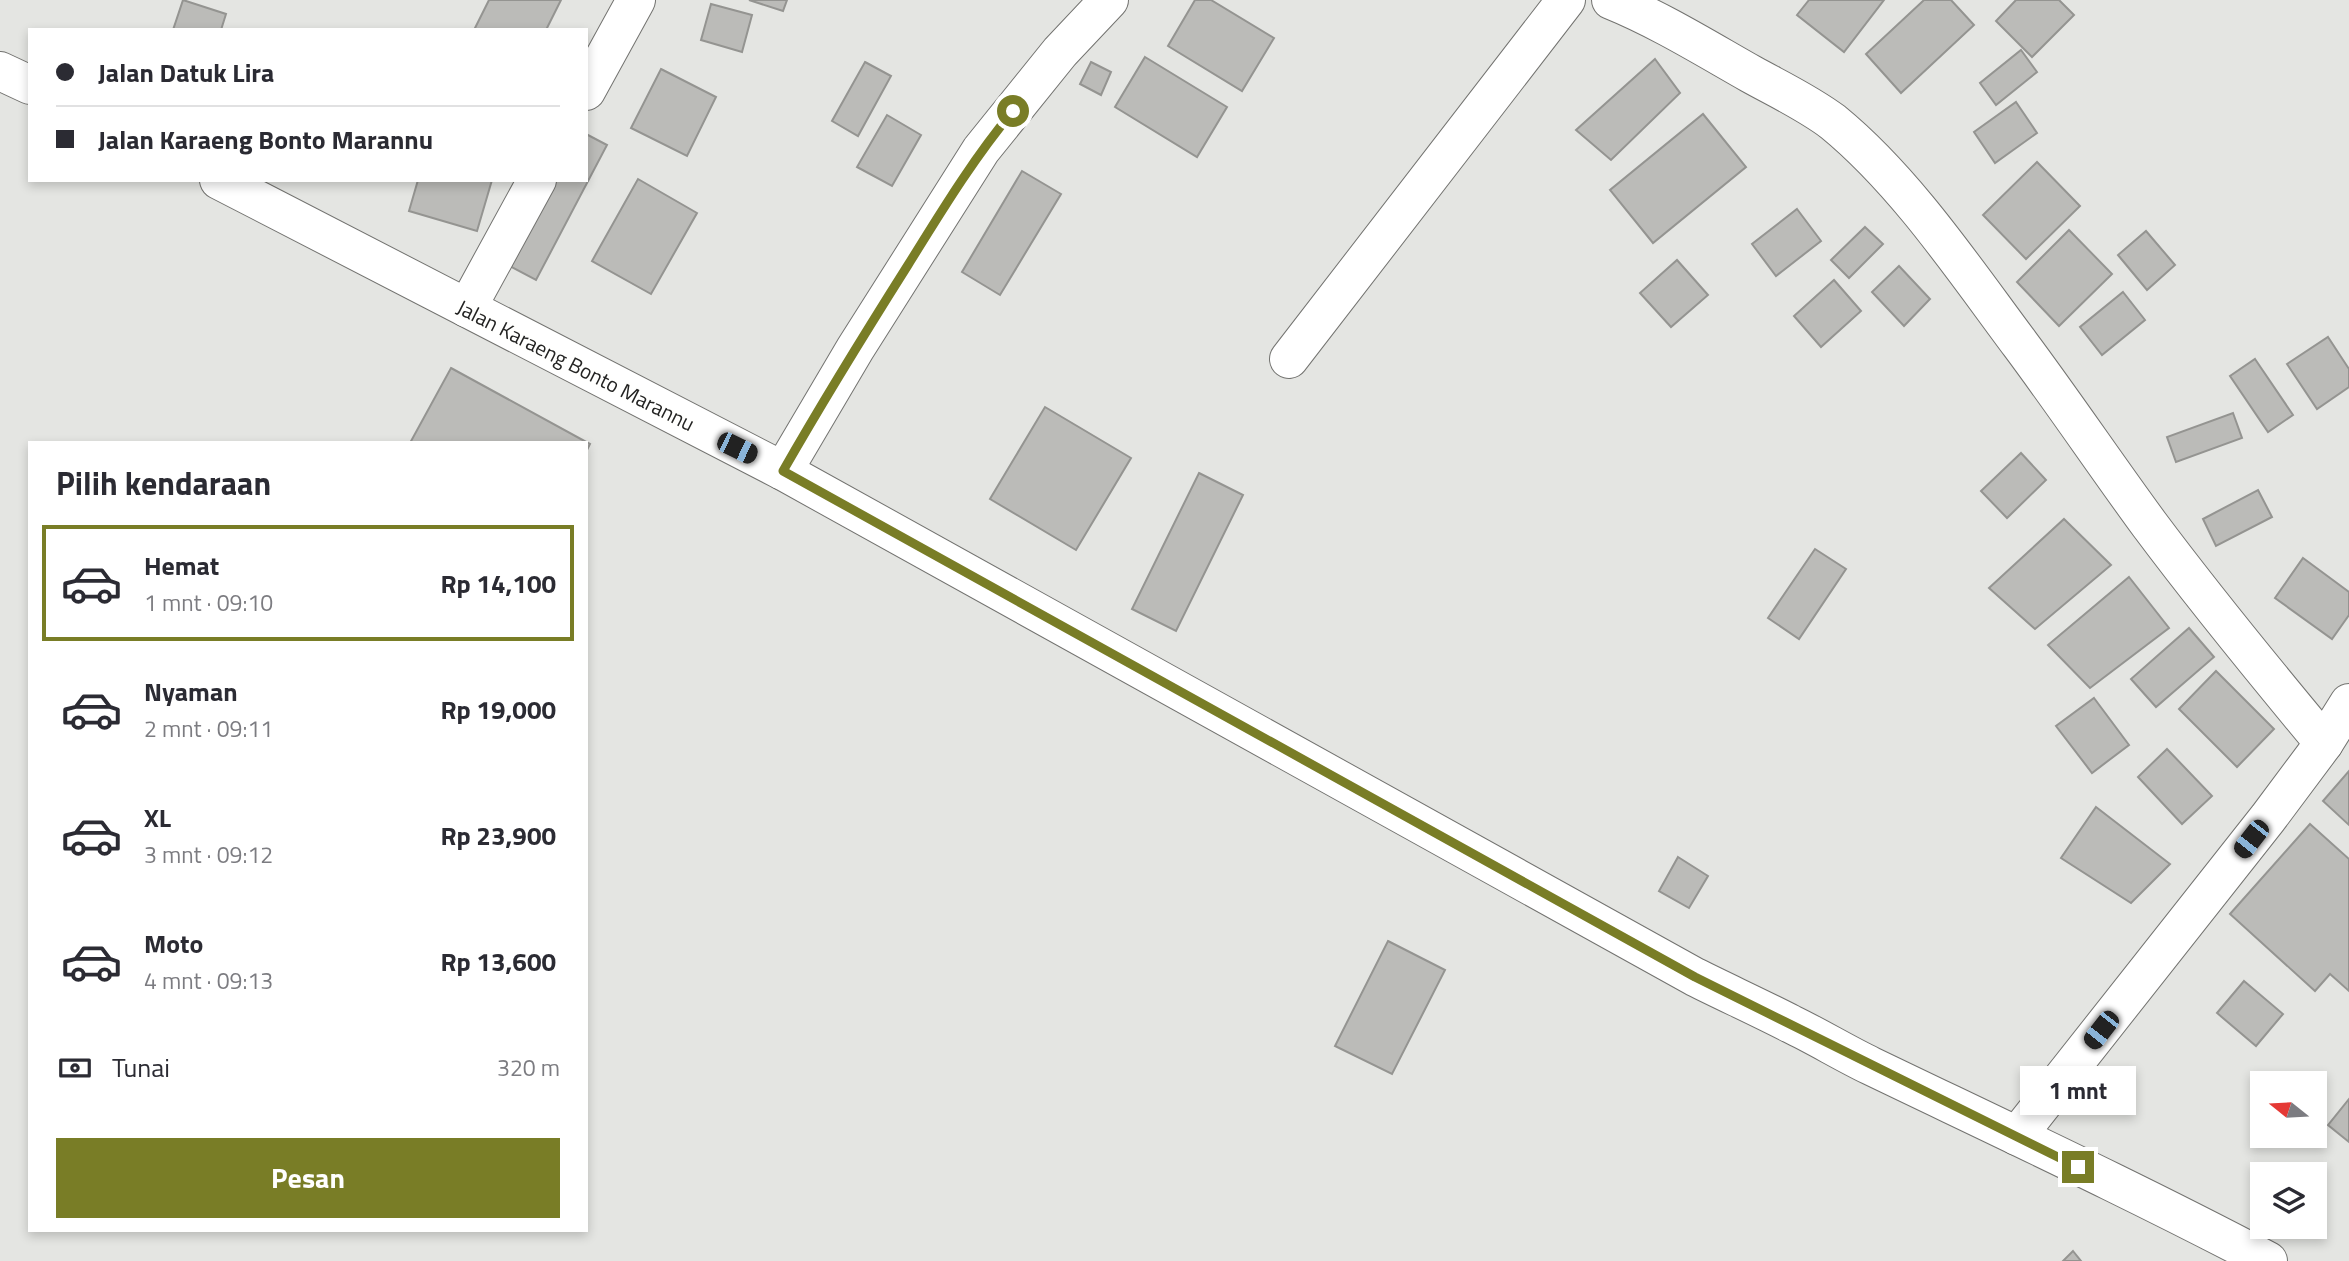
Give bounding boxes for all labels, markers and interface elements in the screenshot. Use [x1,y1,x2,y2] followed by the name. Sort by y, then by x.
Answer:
[98,53,274,92] text: Jalan Datuk Lira
[997,95,1029,127] route start
[98,120,433,159] text: Jalan Karaeng Bonto Marannu
[451,291,701,439] street label: Jalan Karaeng Bonto Marannu
[714,429,761,467] car
[56,459,271,507] text: Pilih kendaraan
[144,546,219,585] text: Hemat
[60,552,123,615] icon: car
[440,564,556,603] text: Rp 14,100
[144,585,273,620] text: 1 mnt · 09:10
[144,672,238,711] text: Nyaman
[60,678,123,741] icon: car
[440,690,556,729] text: Rp 19,000
[144,711,273,746] text: 2 mnt · 09:11
[144,798,171,837] text: XL
[60,804,123,867] icon: car
[440,816,556,855] text: Rp 23,900
[2230,816,2273,862] car
[144,837,273,872] text: 3 mnt · 09:12
[144,924,203,963] text: Moto
[60,930,123,993] icon: car
[440,942,556,981] text: Rp 13,600
[144,963,273,998] text: 4 mnt · 09:13
[2080,1007,2123,1053] car
[112,1048,170,1087] text: Tunai
[56,1049,94,1087] icon: cash
[497,1050,560,1085] text: 320 m
[2020,1066,2136,1114] callout: 1 mnt
[2250,1071,2328,1148] north arrow
[2250,1071,2327,1239] map controls
[2049,1073,2107,1108] text: 1 mnt
[56,1138,560,1218] button: Pesan
[2062,1151,2094,1183] route end
[2250,1162,2327,1239] button: layers

